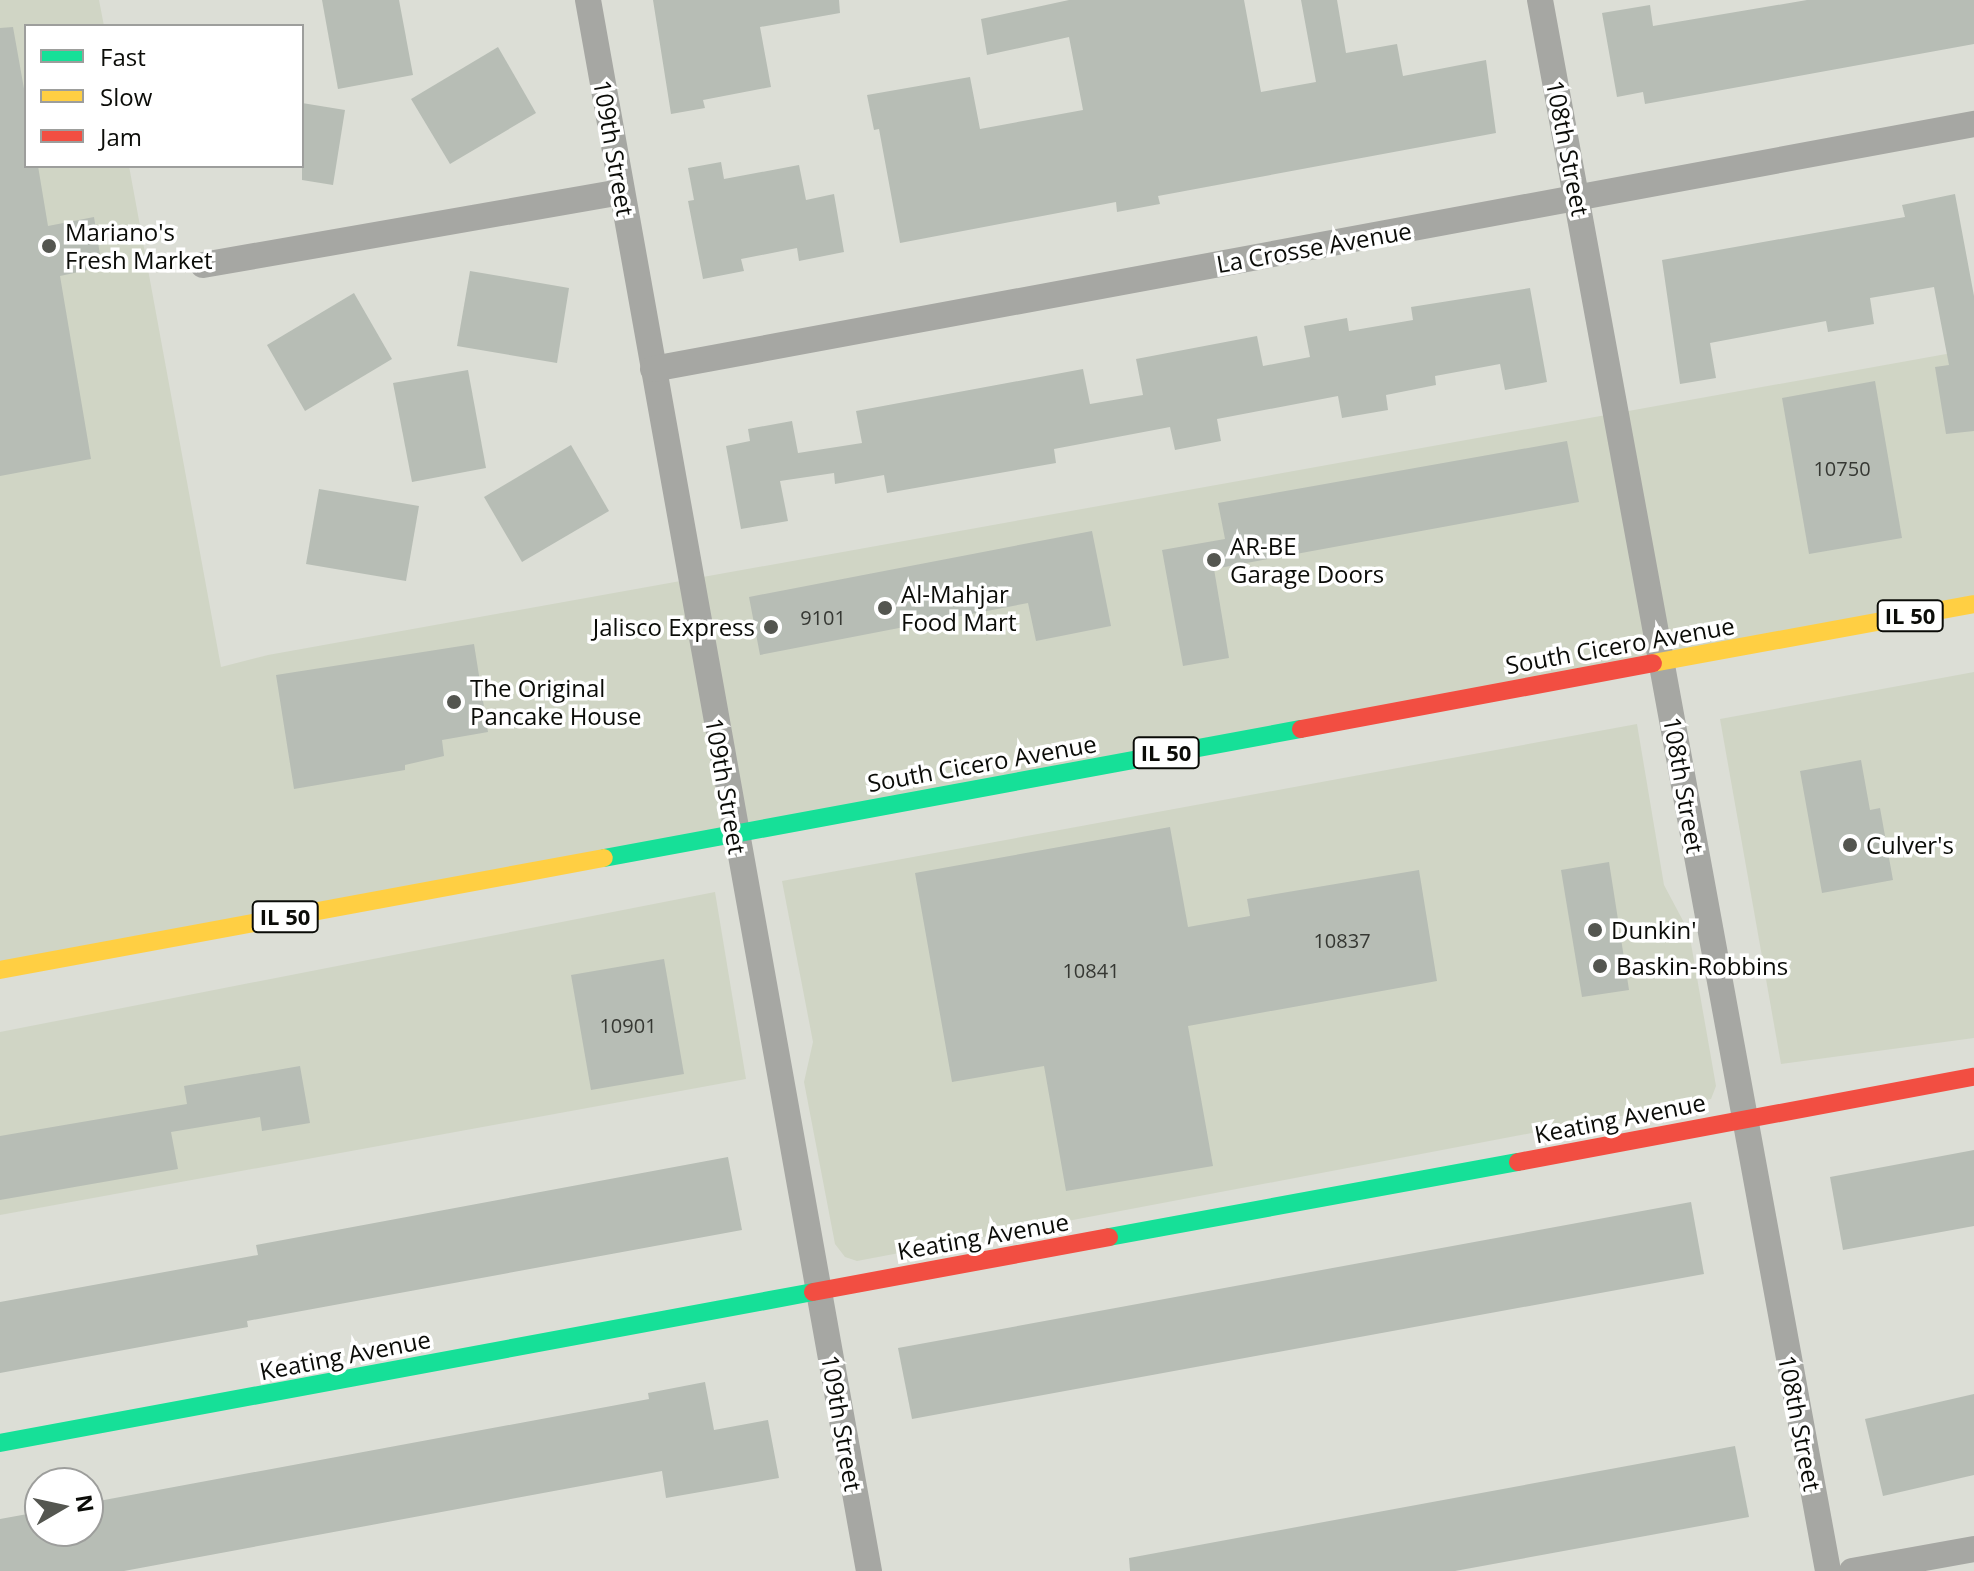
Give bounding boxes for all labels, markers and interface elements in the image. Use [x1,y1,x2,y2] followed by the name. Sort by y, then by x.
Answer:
[24,24,304,168] legend
[100,40,146,73] text: Fast
[588,78,640,218] street label: 109th Street
[1541,78,1595,218] street label: 108th Street
[100,80,152,113] text: Slow
[100,120,142,153] text: Jam
[1214,216,1414,278] street label: La Crosse Avenue
[65,218,212,274] place label: Mariano's Fresh Market
[40,237,58,255] marker: Mariano's Fresh Market
[1813,456,1871,480] house number: 10750
[1230,532,1384,588] place label: AR-BE Garage Doors
[1205,551,1223,569] marker: AR-BE Garage Doors
[901,580,1016,636] place label: Al-Mahjar Food Mart
[1876,598,1944,634] road number: IL 50
[876,599,894,617] marker: Al-Mahjar Food Mart
[800,605,846,629] house number: 9101
[1503,611,1737,679] street label: South Cicero Avenue
[593,613,755,641] place label: Jalisco Express
[762,618,780,636] marker: Jalisco Express
[470,674,641,730] place label: The Original Pancake House
[445,693,463,711] marker: The Original Pancake House
[1658,715,1710,855] street label: 108th Street
[700,716,752,856] street label: 109th Street
[865,729,1099,797] street label: South Cicero Avenue
[1132,735,1200,771] road number: IL 50
[1866,831,1954,859] place label: Culver's
[1841,836,1859,854] marker: Culver's
[251,899,319,935] road number: IL 50
[1611,916,1696,944] place label: Dunkin'
[1586,921,1604,939] marker: Dunkin'
[1313,928,1371,952] house number: 10837
[1616,952,1788,980] place label: Baskin-Robbins
[1591,957,1609,975] marker: Baskin-Robbins
[1062,958,1120,982] house number: 10841
[599,1013,657,1037] house number: 10901
[1532,1087,1708,1149] street label: Keating Avenue
[895,1207,1071,1265] street label: Keating Avenue
[257,1324,433,1386] street label: Keating Avenue
[816,1353,868,1493] street label: 109th Street
[1773,1353,1827,1493] street label: 108th Street
[24,1467,104,1547] north arrow
[70,1492,102,1515] text: N

